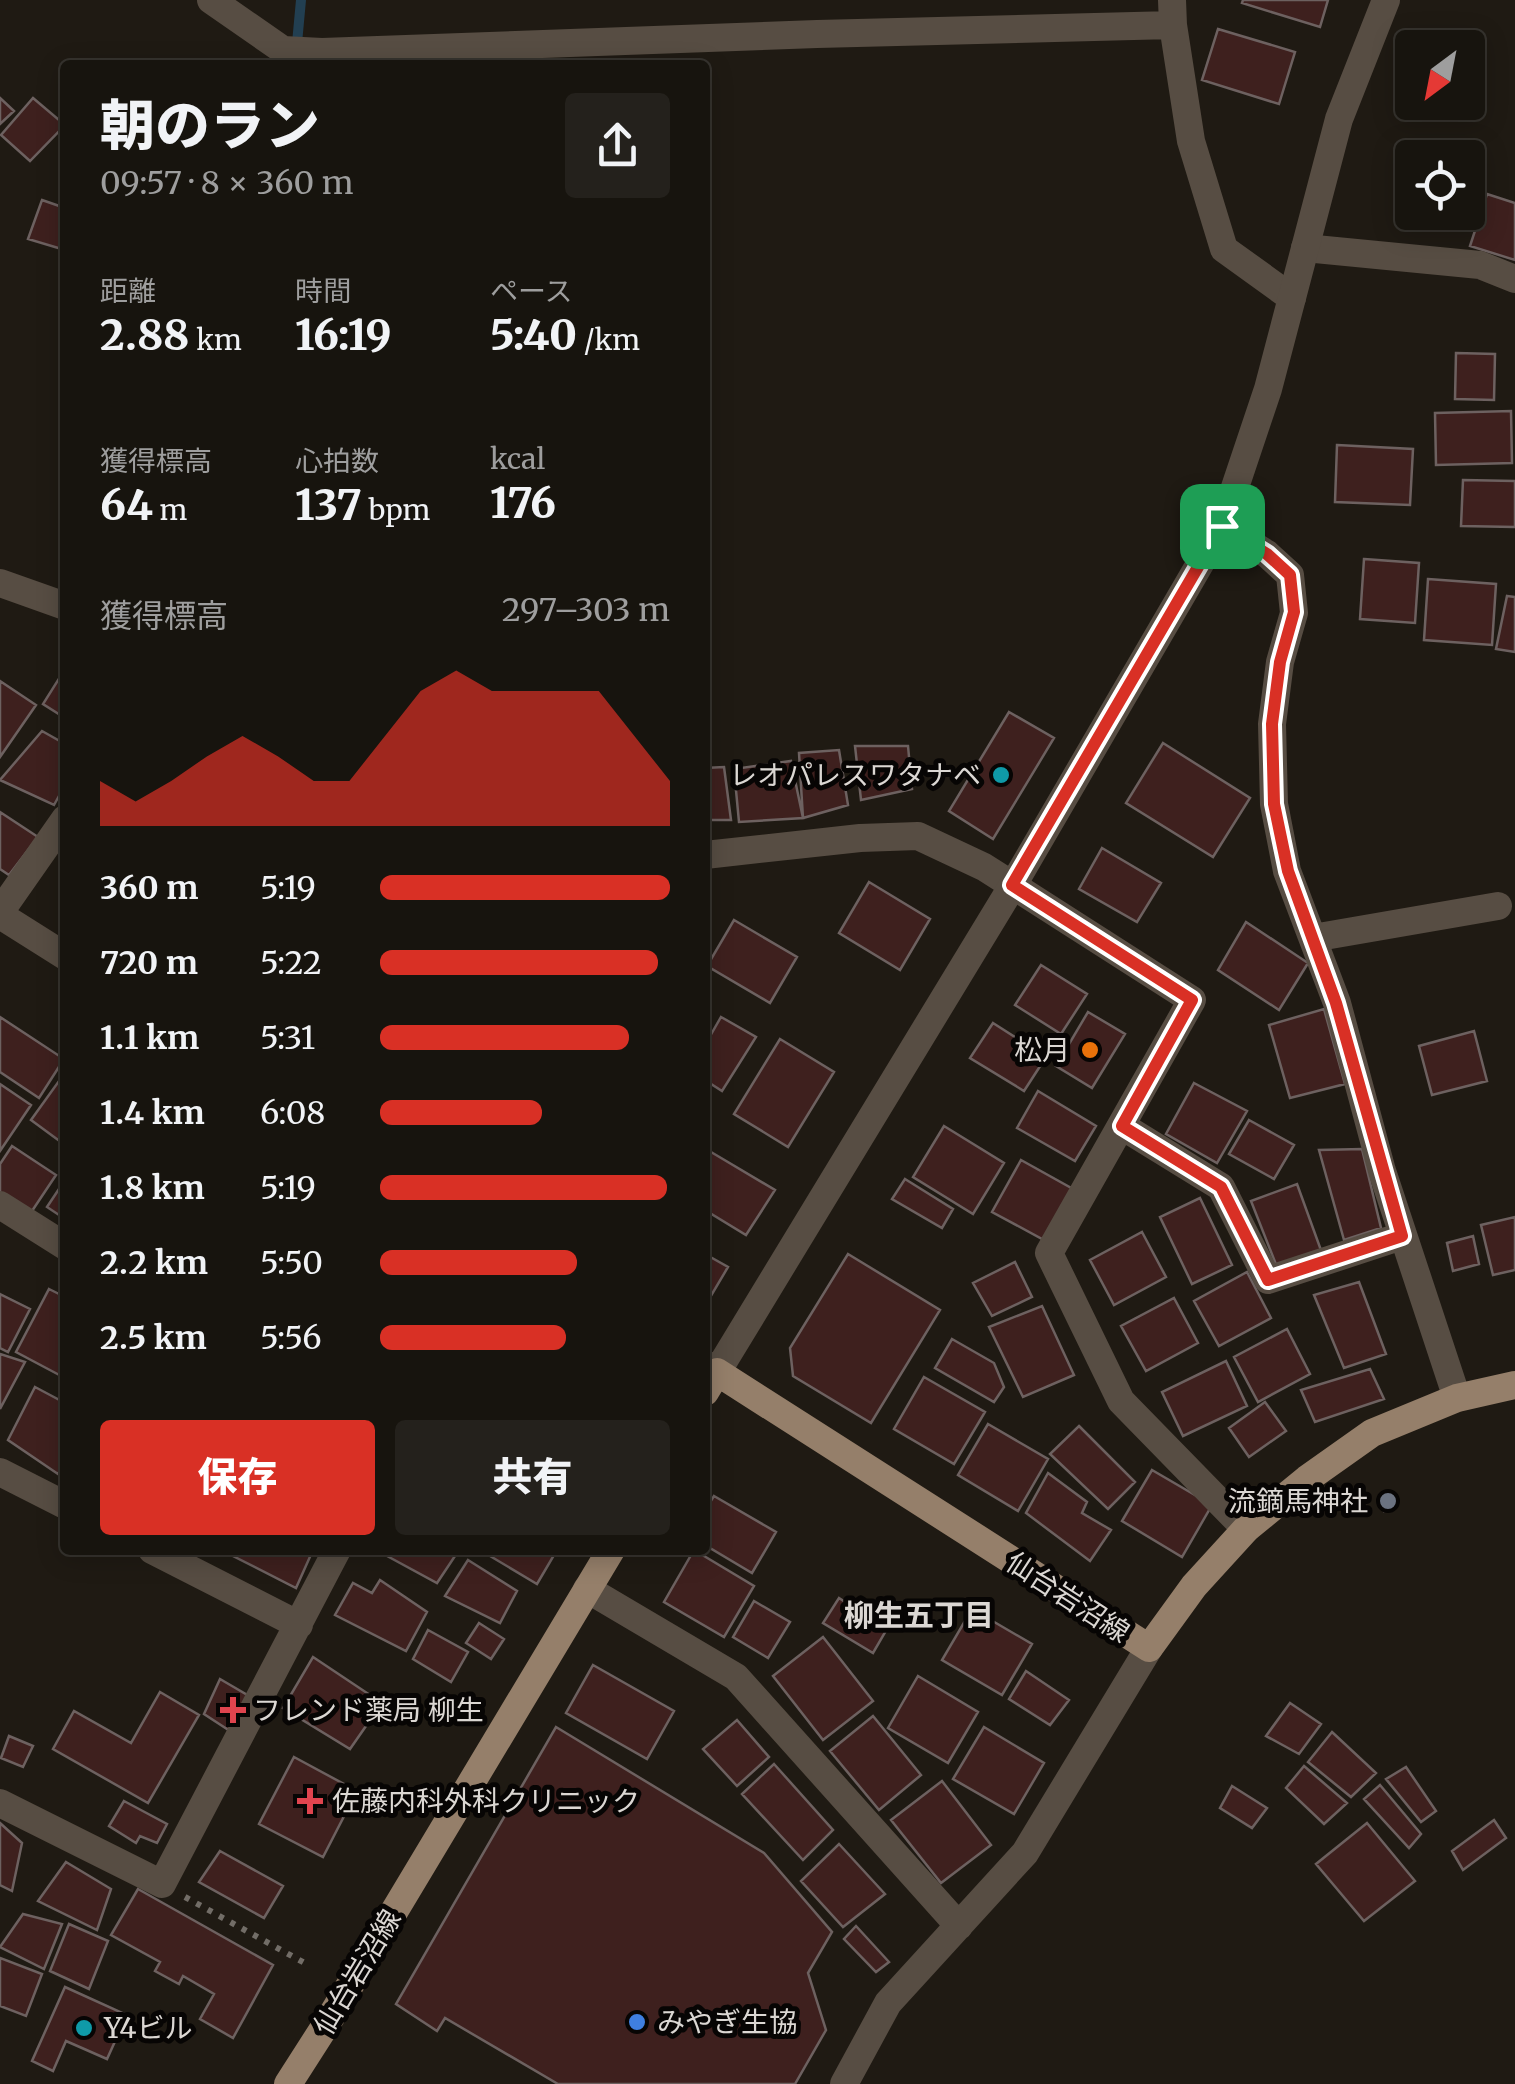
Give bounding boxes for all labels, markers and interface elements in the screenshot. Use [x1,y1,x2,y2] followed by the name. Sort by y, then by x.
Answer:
[1395,30,1485,120] north arrow
[1395,30,1485,230] map controls
[100,91,320,160] text: 朝のラン
[565,93,670,198] button: share
[1395,140,1485,230] button: locate
[100,163,354,203] text: 09:57 · 8 × 360 m
[100,273,156,309] text: 距離
[295,273,351,309] text: 時間
[490,273,573,309] text: ペース
[100,309,190,361] text: 2.88
[295,309,392,361] text: 16:19
[490,309,577,361] text: 5:40
[190,322,242,358] text: km
[577,322,640,358] text: /km
[490,441,545,477] text: kcal
[100,443,212,479] text: 獲得標高
[295,443,379,479] text: 心拍数
[490,477,556,529] text: 176
[100,479,153,531] text: 64
[295,479,362,531] text: 137
[1180,484,1265,569] pin
[153,492,187,528] text: m
[362,492,430,528] text: bpm
[1195,499,1250,554] icon: arrive
[502,590,670,630] text: 297–303 m
[100,596,228,636] text: 獲得標高
[729,757,981,793] place label: レオパレスワタナベ
[990,764,1012,786] marker: レオパレスワタナベ
[100,868,198,908] text: 360 m
[260,868,316,908] text: 5:19
[100,943,198,983] text: 720 m
[260,943,322,983] text: 5:22
[100,1018,199,1058] text: 1.1 km
[260,1018,315,1058] text: 5:31
[1014,1032,1070,1068] place label: 松月
[1079,1039,1101,1061] marker: 松月
[100,1093,205,1133] text: 1.4 km
[260,1093,325,1133] text: 6:08
[100,1168,205,1208] text: 1.8 km
[260,1168,316,1208] text: 5:19
[100,1243,208,1283] text: 2.2 km
[260,1243,323,1283] text: 5:50
[100,1318,207,1358] text: 2.5 km
[260,1318,322,1358] text: 5:56
[100,1420,375,1535] button: 保存
[395,1420,670,1535] button: 共有
[1228,1483,1368,1519] place label: 流鏑馬神社
[1377,1490,1399,1512] marker: 流鏑馬神社
[999,1544,1137,1650] street label: 仙台岩沼線
[844,1596,994,1634] district label: 柳生五丁目
[253,1692,484,1728] place label: フレンド薬局 柳生
[222,1699,244,1721] marker: フレンド薬局 柳生
[332,1783,640,1819] place label: 佐藤内科外科クリニック
[297,1788,323,1814] marker: 佐藤内科外科クリニック
[306,1903,408,2041] street label: 仙台岩沼線
[657,2004,797,2040] place label: みやぎ生協
[103,2010,193,2046] place label: Y4ビル
[626,2011,648,2033] marker: みやぎ生協
[73,2017,95,2039] marker: Y4ビル

